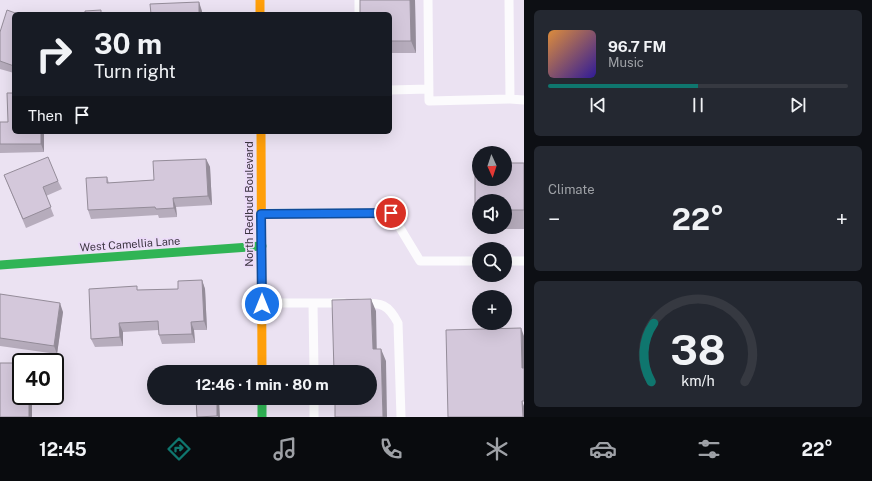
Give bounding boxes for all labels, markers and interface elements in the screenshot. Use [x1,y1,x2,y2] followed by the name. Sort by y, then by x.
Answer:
[94,27,162,60] text: 30 m
[28,28,80,80] icon: right
[608,38,666,55] text: 96.7 FM
[608,55,644,70] text: Music
[94,61,176,82] text: Turn right
[587,94,609,116] icon: previous
[687,94,709,116] icon: pause
[787,94,809,116] icon: next
[71,104,93,126] icon: arrive
[28,107,63,124] text: Then
[243,141,255,267] street label: North Redbud Boulevard
[472,146,512,186] north arrow
[472,146,512,330] map controls
[548,182,595,197] text: Climate
[472,194,512,234] button: sound
[374,196,408,230] pin
[672,201,724,237] text: 22°
[380,202,402,224] icon: arrive
[548,206,560,232] text: −
[836,206,848,232] text: +
[79,235,181,253] street label: West Camellia Lane
[472,242,512,282] button: search
[241,283,283,325] position arrow
[472,290,512,330] button: +
[670,325,726,374] text: 38
[12,353,64,405] speed limit sign: 40
[681,372,715,389] text: km/h
[195,376,329,393] text: 12:46 · 1 min · 80 m
[165,435,193,463] icon: directions
[271,435,299,463] icon: music
[377,435,405,463] icon: phone
[483,435,511,463] icon: climate
[589,435,617,463] icon: car
[695,435,723,463] icon: filters
[39,439,87,460] text: 12:45
[802,439,833,460] text: 22°

